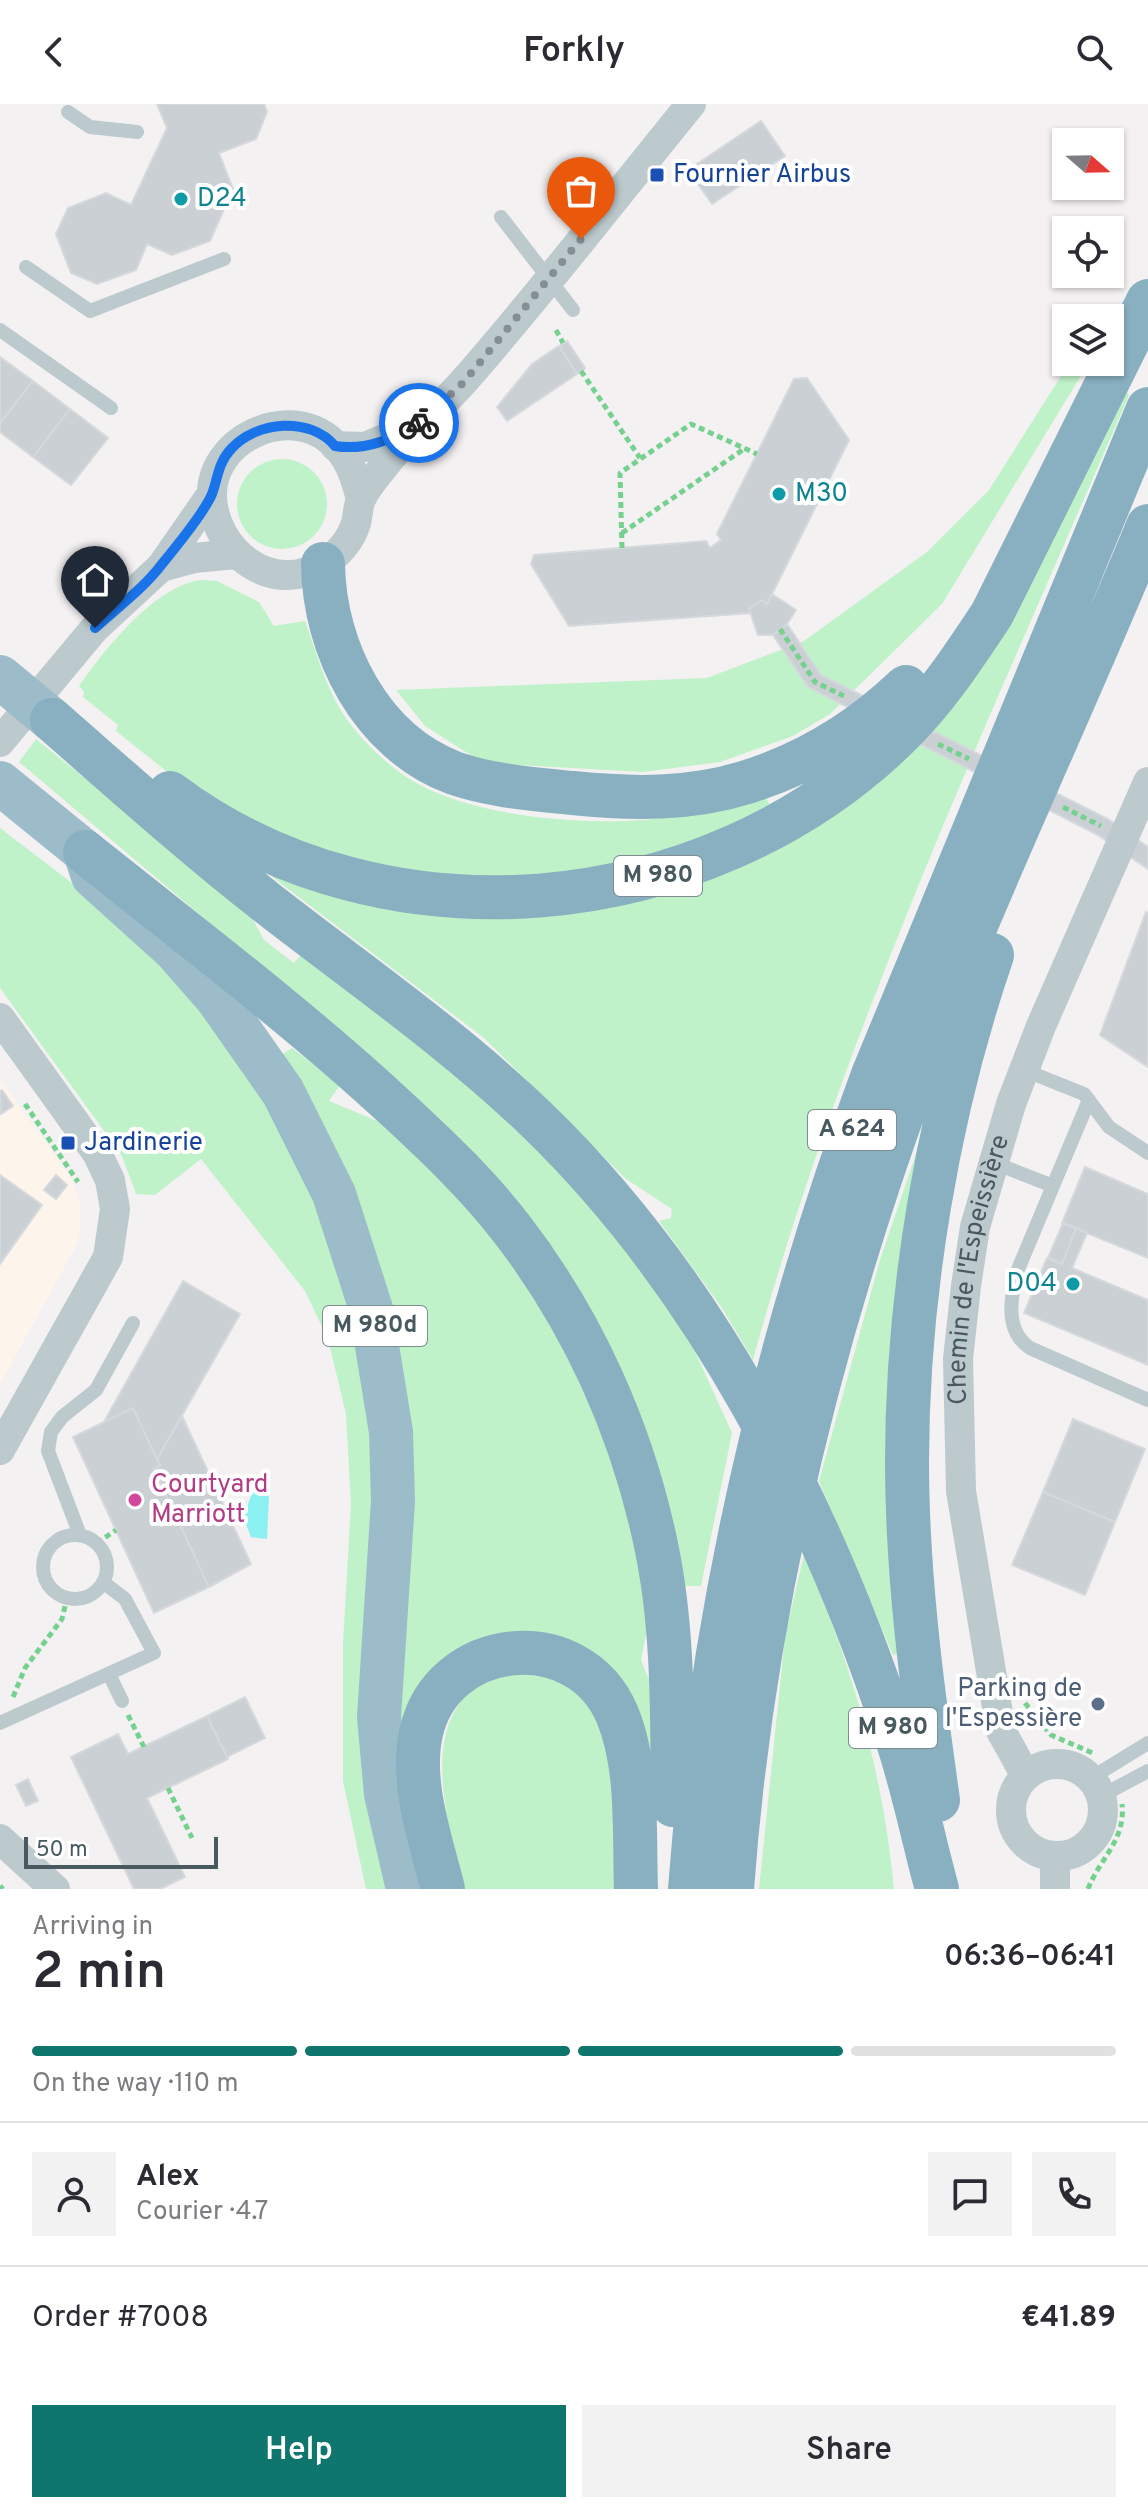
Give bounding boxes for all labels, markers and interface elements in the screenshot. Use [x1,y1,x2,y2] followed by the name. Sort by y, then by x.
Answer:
[523,29,625,75] text: Forkly
[32,30,76,74] icon: back
[1072,30,1116,74] icon: search
[1052,128,1124,200] north arrow
[1052,128,1124,376] map controls
[547,157,615,239] pin
[673,159,851,192] place label: Fournier Airbus
[648,166,666,184] marker: Fournier Airbus
[559,169,603,213] icon: bag
[197,183,247,216] place label: D24
[172,190,190,208] marker: D24
[1052,216,1124,288] button: locate
[1052,304,1124,376] button: layers
[379,383,459,463] courier
[397,401,441,445] icon: bike
[795,478,848,511] place label: M30
[770,485,788,503] marker: M30
[61,546,129,628] pin
[73,558,117,602] icon: home
[614,856,702,896] road number: M 980
[808,1110,896,1150] road number: A 624
[84,1127,203,1160] place label: Jardinerie
[941,1131,1018,1405] street label: Chemin de l'Espeissière
[59,1134,77,1152] marker: Jardinerie
[1006,1268,1057,1301] place label: D04
[1064,1275,1082,1293] marker: D04
[323,1306,427,1346] road number: M 980d
[151,1469,268,1532] place label: Courtyard Marriott
[126,1491,144,1509] marker: Courtyard Marriott
[945,1673,1082,1736] place label: Parking de l'Espessière
[1089,1695,1107,1713] marker: Parking de l'Espessière
[849,1708,937,1748] road number: M 980
[24,1833,218,1869] scale bar
[36,1837,88,1864] text: 50 m
[32,1911,153,1944] text: Arriving in
[944,1939,1116,1976] text: 06:36–06:41
[32,1941,166,2007] text: 2 min
[32,2068,238,2101] text: On the way · 110 m
[32,2152,116,2236] button: person
[928,2152,1012,2236] button: chat
[1032,2152,1116,2236] button: phone
[136,2159,200,2196] text: Alex
[136,2196,268,2229] text: Courier · 4.7
[32,2300,209,2337] text: Order #7008
[1021,2300,1116,2337] text: €41.89
[32,2405,566,2497] button: Help
[582,2405,1116,2497] button: Share

